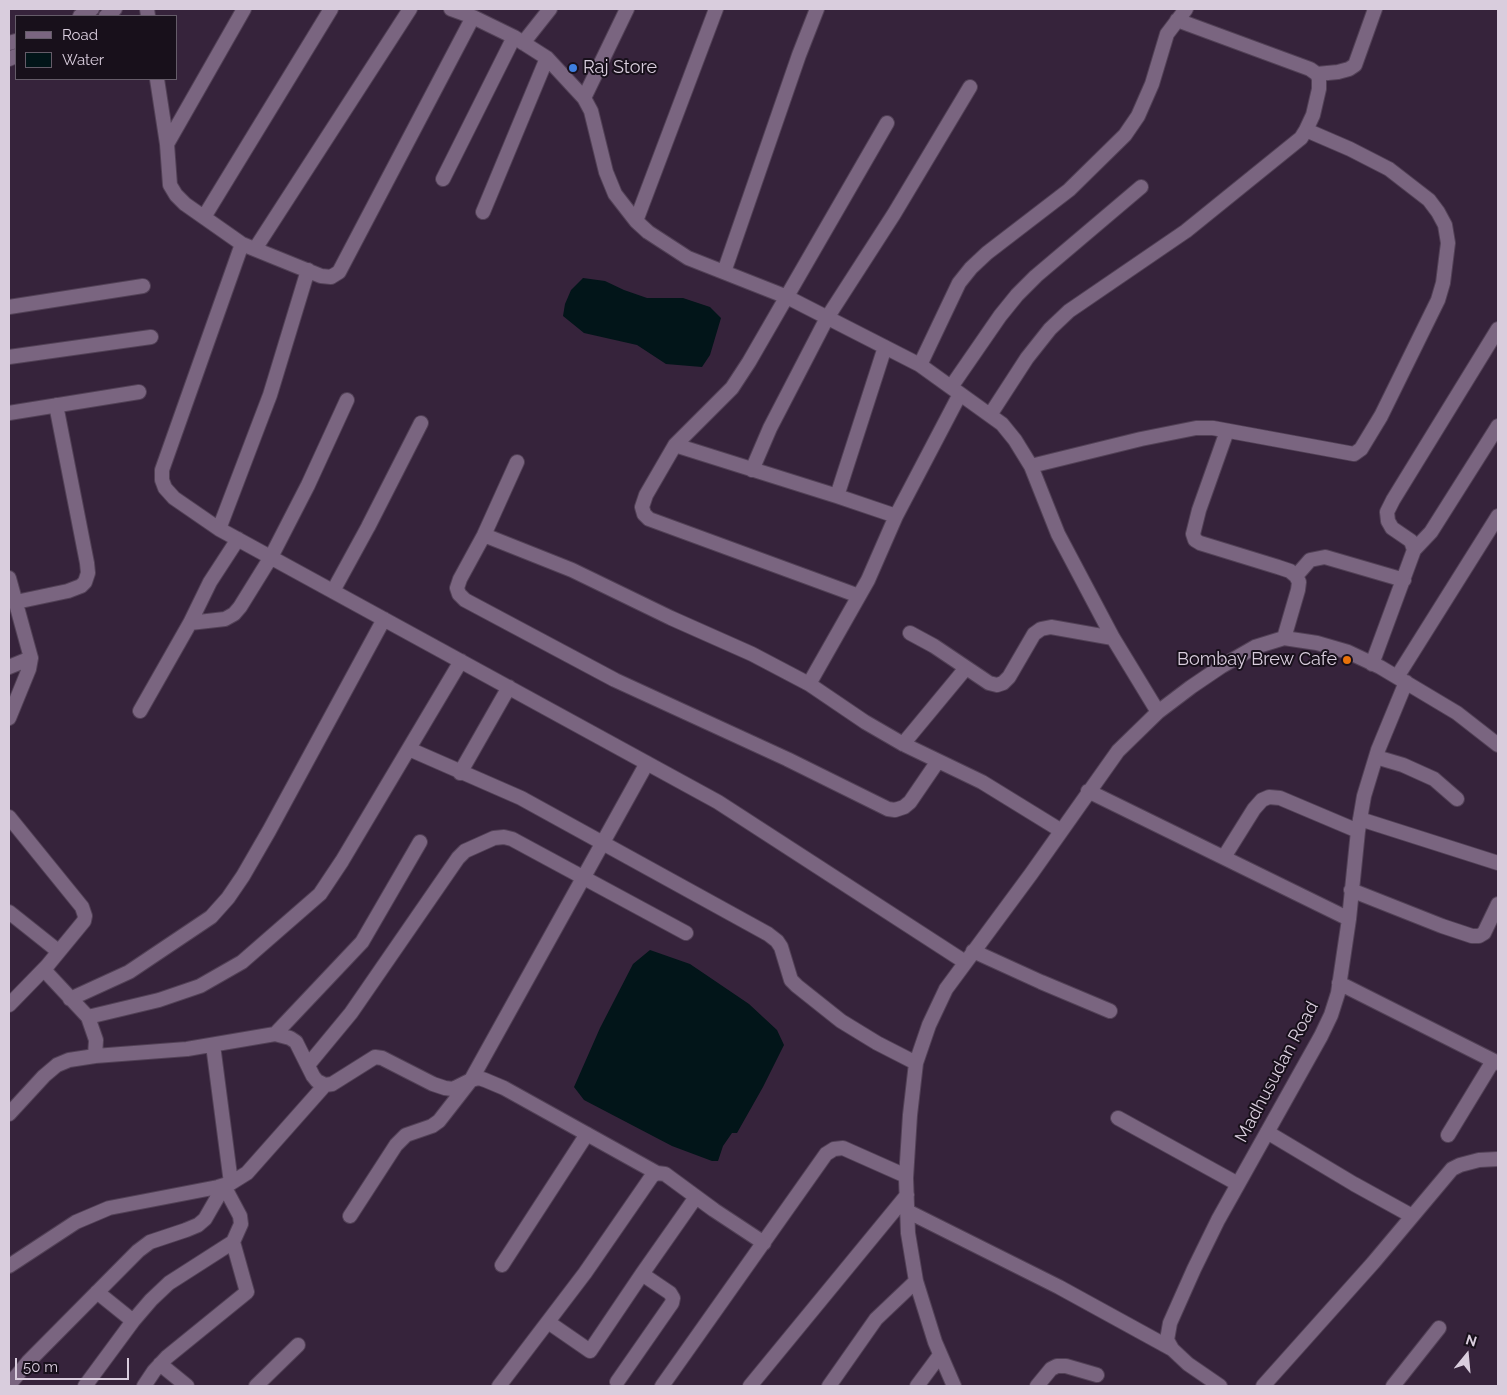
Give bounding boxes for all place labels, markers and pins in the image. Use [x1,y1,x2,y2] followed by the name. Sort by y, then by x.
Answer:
[583,57,657,79] place label: Raj Store
[567,62,579,74] marker: Raj Store
[1177,649,1337,671] place label: Bombay Brew Cafe
[1341,654,1353,666] marker: Bombay Brew Cafe

